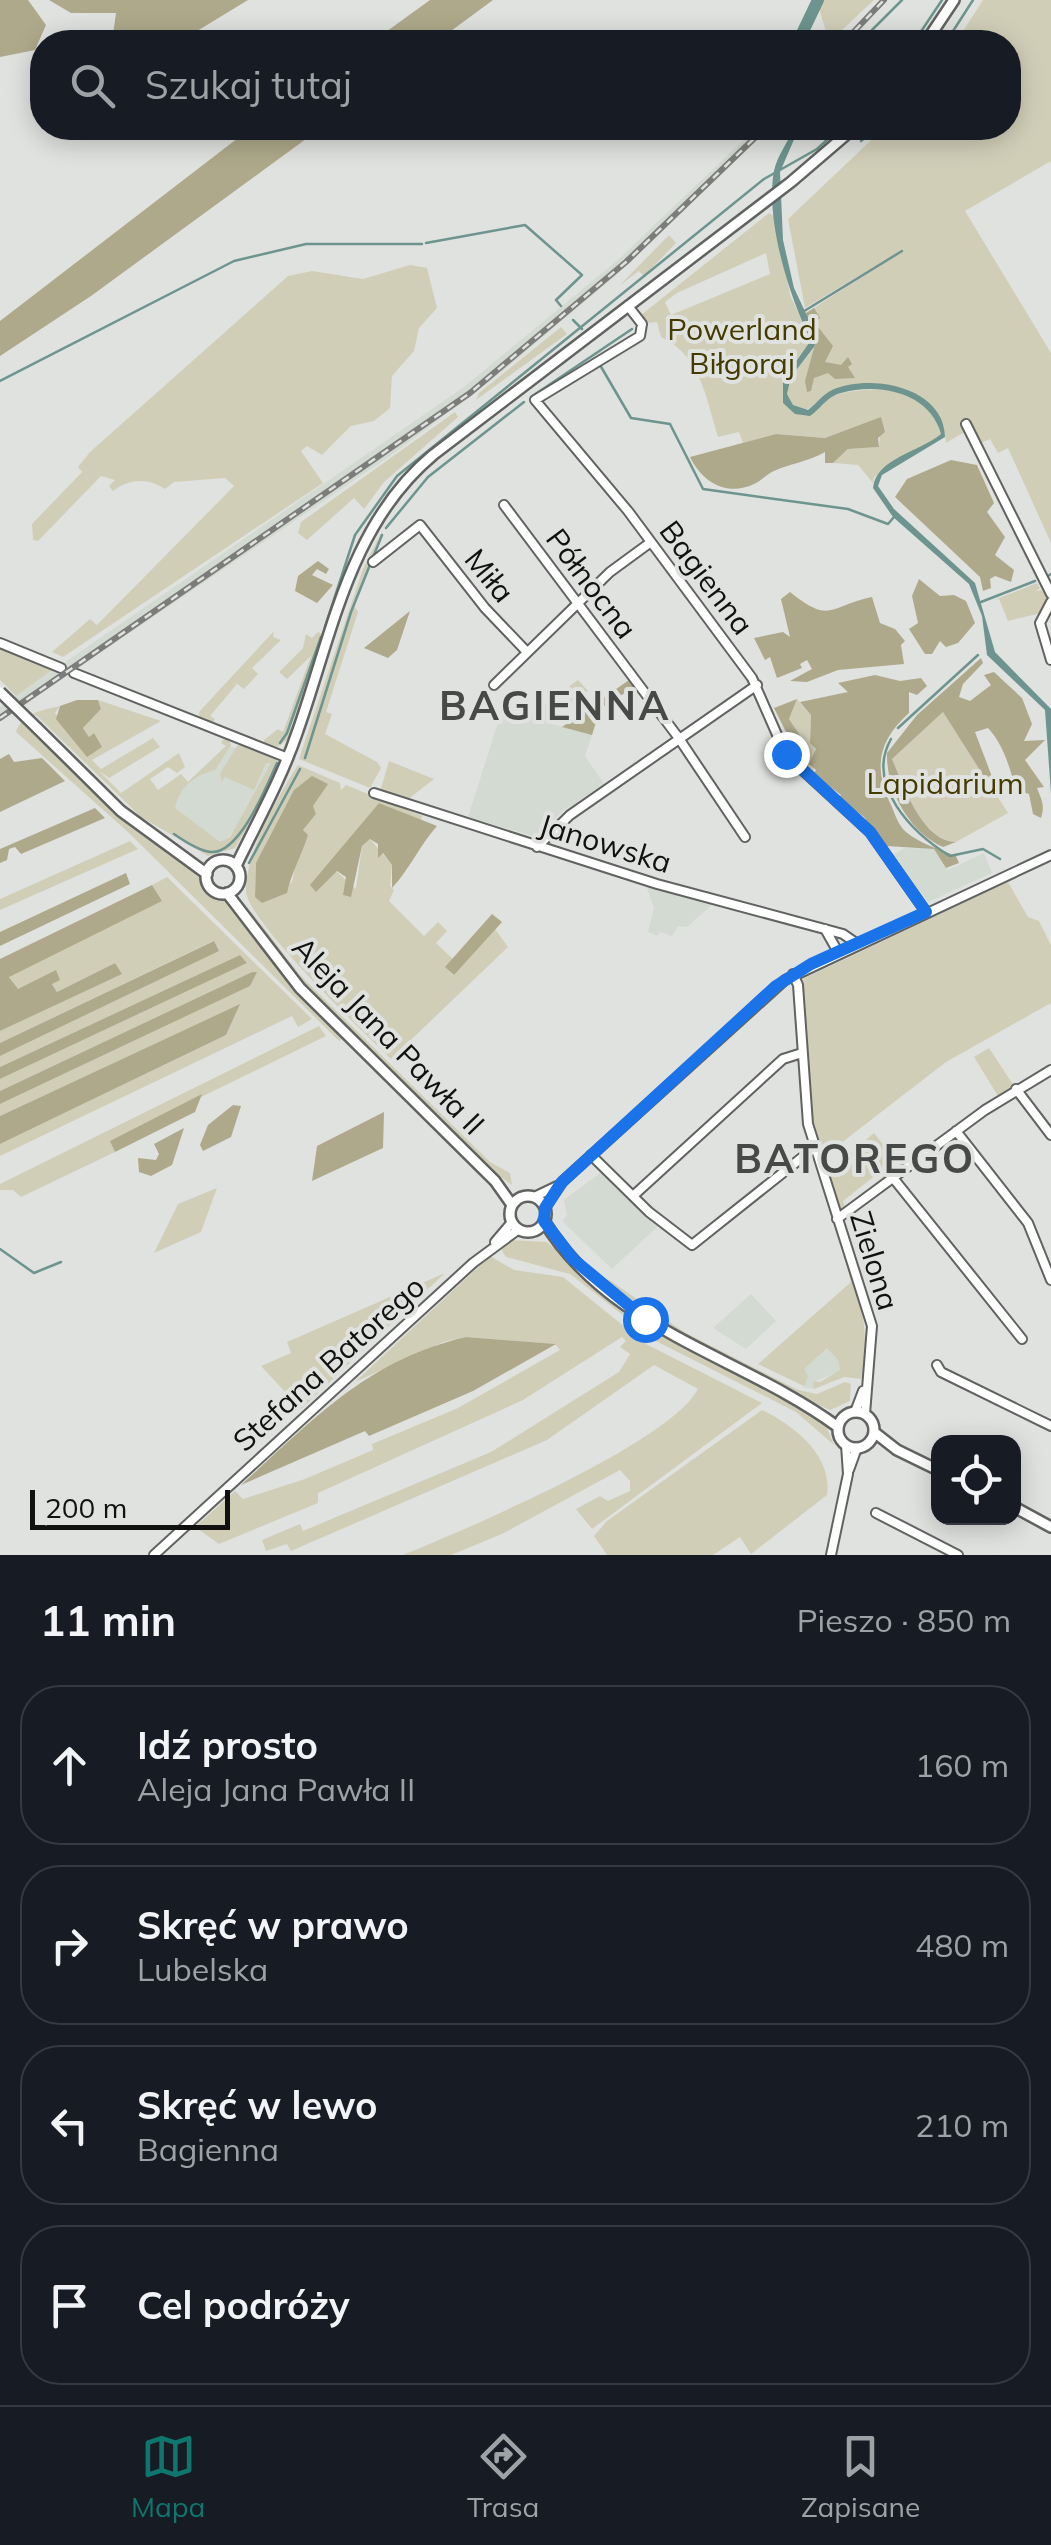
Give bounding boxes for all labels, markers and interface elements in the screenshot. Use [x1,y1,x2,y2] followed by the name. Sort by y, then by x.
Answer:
[30,30,1021,140] search box
[65,58,120,113] icon: search
[145,61,352,109] text: Szukaj tutaj
[667,310,817,382] park label: Powerland Biłgoraj
[652,513,762,642] street label: Bagienna
[538,521,646,646] street label: Północna
[457,541,523,610] street label: Miła
[439,680,671,730] district label: BAGIENNA
[764,732,810,778] route end
[866,764,1024,802] park label: Lapidarium
[535,805,676,881] street label: Janowska
[284,928,493,1142] street label: Aleja Jana Pawła II
[734,1133,976,1183] district label: BATOREGO
[842,1207,908,1315] street label: Zielona
[225,1267,432,1459] street label: Stefana Batorego
[623,1297,669,1343] route start
[931,1435,1021,1525] map controls
[931,1435,1021,1525] button: locate
[30,1485,230,1530] scale bar
[45,1490,127,1525] text: 200 m
[40,1594,176,1647] text: 11 min
[797,1600,1011,1640] text: Pieszo · 850 m
[137,1721,318,1769] text: Idź prosto
[42,1738,97,1793] icon: ahead
[915,1745,1009,1785] text: 160 m
[137,1769,415,1809] text: Aleja Jana Pawła II
[137,1901,409,1949] text: Skręć w prawo
[42,1918,97,1973] icon: right
[915,1925,1009,1965] text: 480 m
[137,1949,268,1989] text: Lubelska
[137,2081,378,2129] text: Skręć w lewo
[42,2098,97,2153] icon: left
[915,2105,1009,2145] text: 210 m
[137,2129,279,2169] text: Bagienna
[42,2278,97,2333] icon: arrive
[137,2281,350,2329] text: Cel podróży
[131,2429,205,2524] tab: Mapa
[467,2429,539,2524] tab: Trasa
[801,2429,920,2524] tab: Zapisane

